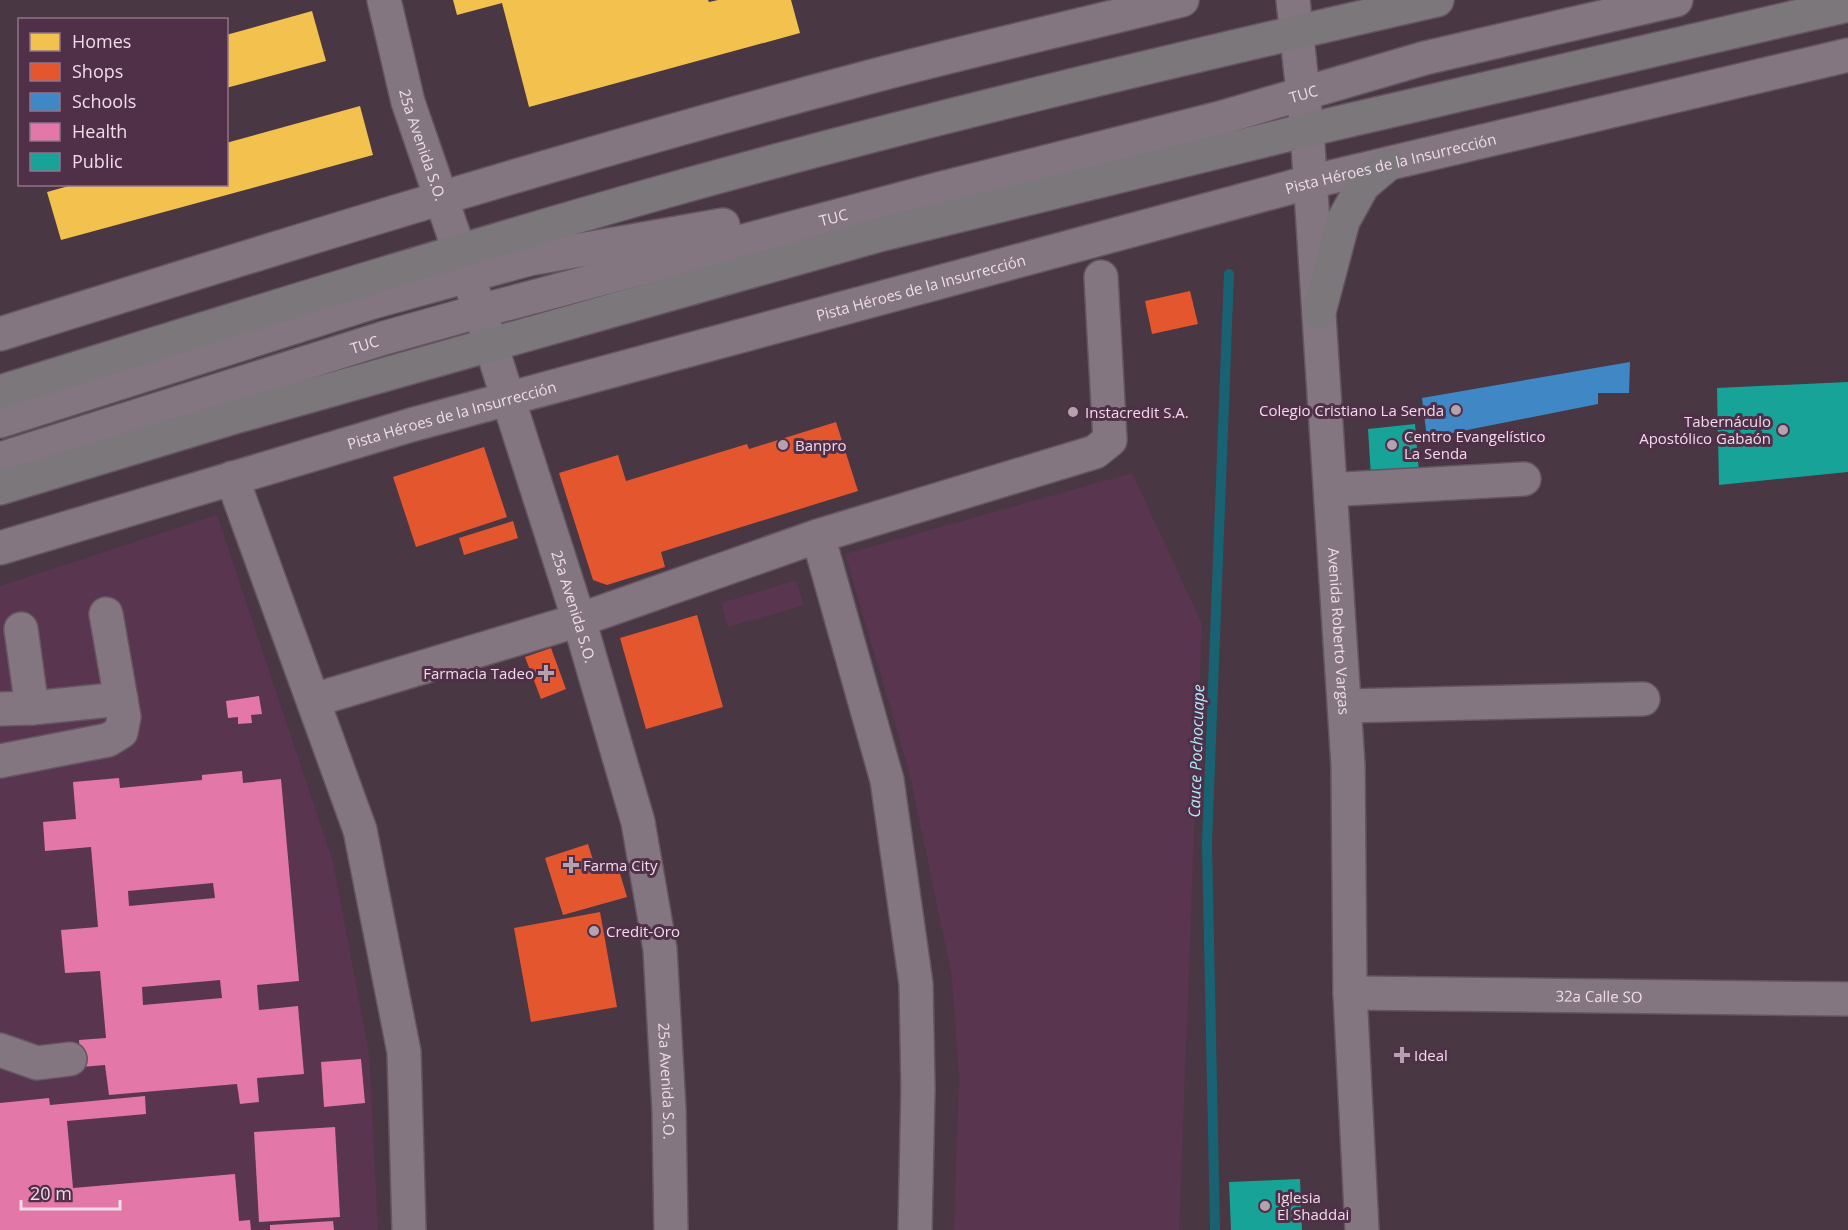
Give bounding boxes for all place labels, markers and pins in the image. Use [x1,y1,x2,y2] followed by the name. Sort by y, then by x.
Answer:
[1259,400,1444,420] place label: Colegio Cristiano La Senda
[1085,402,1189,422] place label: Instacredit S.A.
[1449,403,1463,417] marker: Colegio Cristiano La Senda
[1066,405,1080,419] marker: Instacredit S.A.
[1639,411,1771,448] place label: Tabernáculo Apostólico Gabaón
[1776,423,1790,437] marker: Tabernáculo Apostólico Gabaón
[1404,426,1545,463] place label: Centro Evangelístico La Senda
[795,435,847,455] place label: Banpro
[776,438,790,452] marker: Banpro
[1385,438,1399,452] marker: Centro Evangelístico La Senda
[423,663,534,683] place label: Farmacia Tadeo
[539,666,553,680] marker: Farmacia Tadeo
[583,855,658,875] place label: Farma City
[564,858,578,872] marker: Farma City
[606,921,680,941] place label: Credit-Oro
[587,924,601,938] marker: Credit-Oro
[1414,1045,1448,1065] place label: Ideal
[1395,1048,1409,1062] marker: Ideal
[1277,1187,1349,1224] place label: Iglesia El Shaddai
[1258,1199,1272,1213] marker: Iglesia El Shaddai

